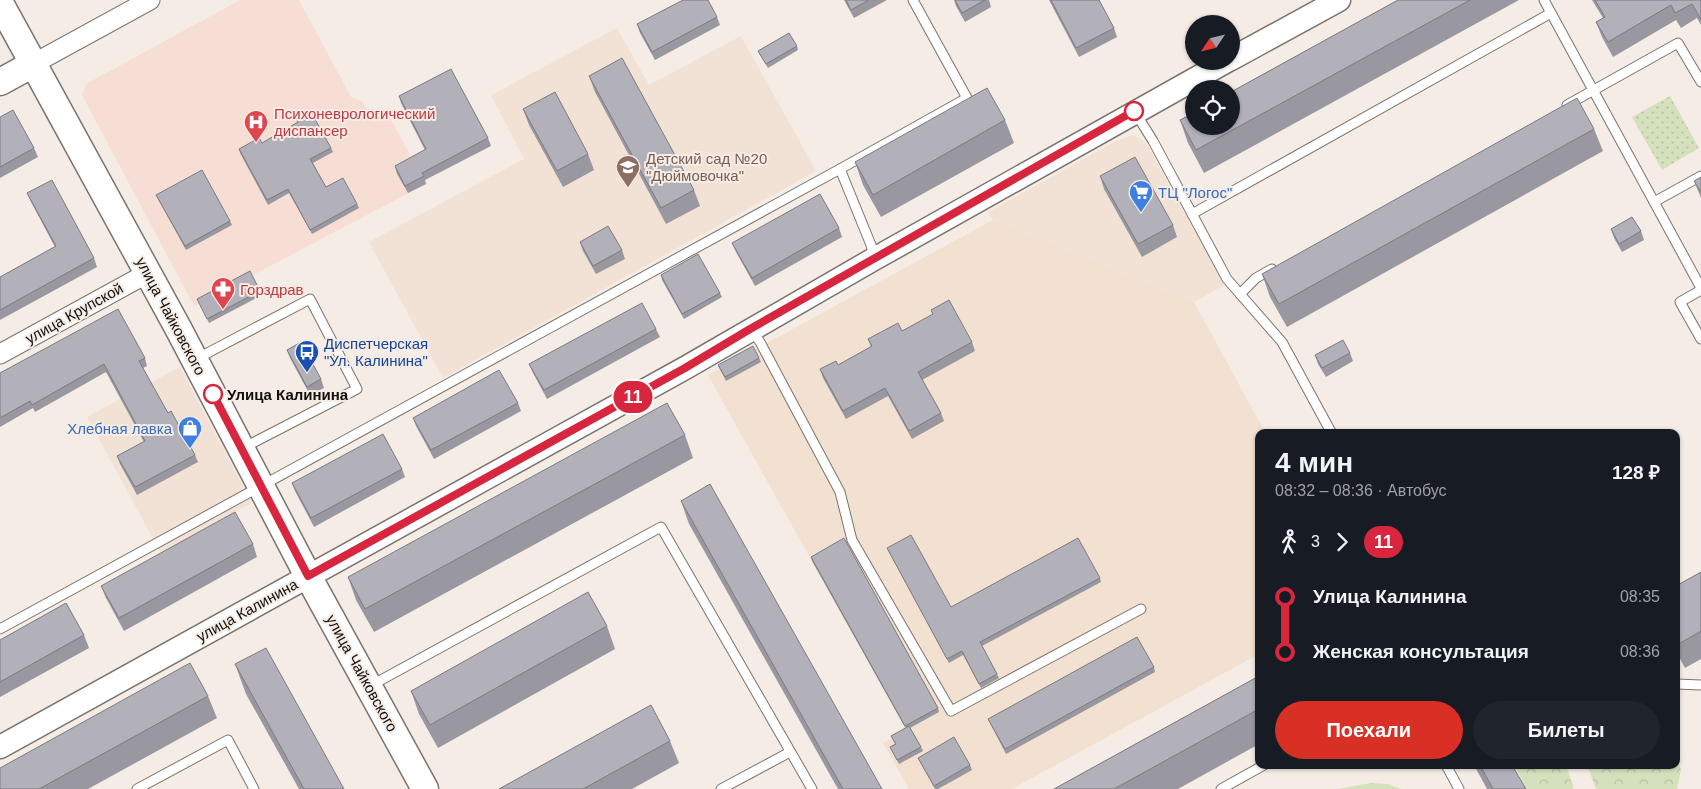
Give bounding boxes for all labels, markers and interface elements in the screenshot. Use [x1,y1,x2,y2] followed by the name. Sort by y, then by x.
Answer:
[1185,15,1240,70] north arrow
[1185,15,1240,135] map controls
[1185,80,1240,135] button: locate
[1124,101,1144,121] unlabelled marker
[274,105,435,139] place label: Психоневрологический диспансер
[243,109,269,143] hospital icon: Психоневрологический диспансер
[646,150,767,184] place label: Детский сад №20 "Дюймовочка"
[615,154,641,188] school or university icon: Детский сад №20 "Дюймовочка"
[1128,179,1154,213] supermarket icon: ТЦ "Логос"
[1158,184,1232,201] place label: ТЦ "Логос"
[133,254,209,378] street label: улица Чайковского
[210,276,236,310] pharmacy icon: Горздрав
[22,279,126,347] street label: улица Крупской
[240,281,304,298] place label: Горздрав
[324,335,428,369] place label: Диспетчерская "Ул. Калинина"
[294,339,320,373] bus stop icon: Диспетчерская "Ул. Калинина"
[610,381,656,413] line badge: 11
[203,384,223,404] marker: Улица Калинина
[227,386,349,403] place label: Улица Калинина
[623,387,643,407] text: 11
[177,415,203,449] shop icon: Хлебная лавка
[67,420,173,437] place label: Хлебная лавка
[1275,447,1353,478] text: 4 мин
[1612,462,1660,483] text: 128 ₽
[1275,482,1447,499] text: 08:32 – 08:36 · Автобус
[1275,528,1303,556] icon: walk
[1328,528,1356,556] icon: forward
[1374,532,1393,552] text: 11
[1311,533,1320,550] text: 3
[194,575,301,645] street label: улица Калинина
[1313,586,1466,607] text: Улица Калинина
[1620,588,1660,605] text: 08:35
[323,612,401,734] street label: улица Чайковского
[1313,641,1529,662] text: Женская консультация
[1620,643,1660,660] text: 08:36
[1275,701,1463,759] button: Поехали
[1473,701,1660,759] button: Билеты

